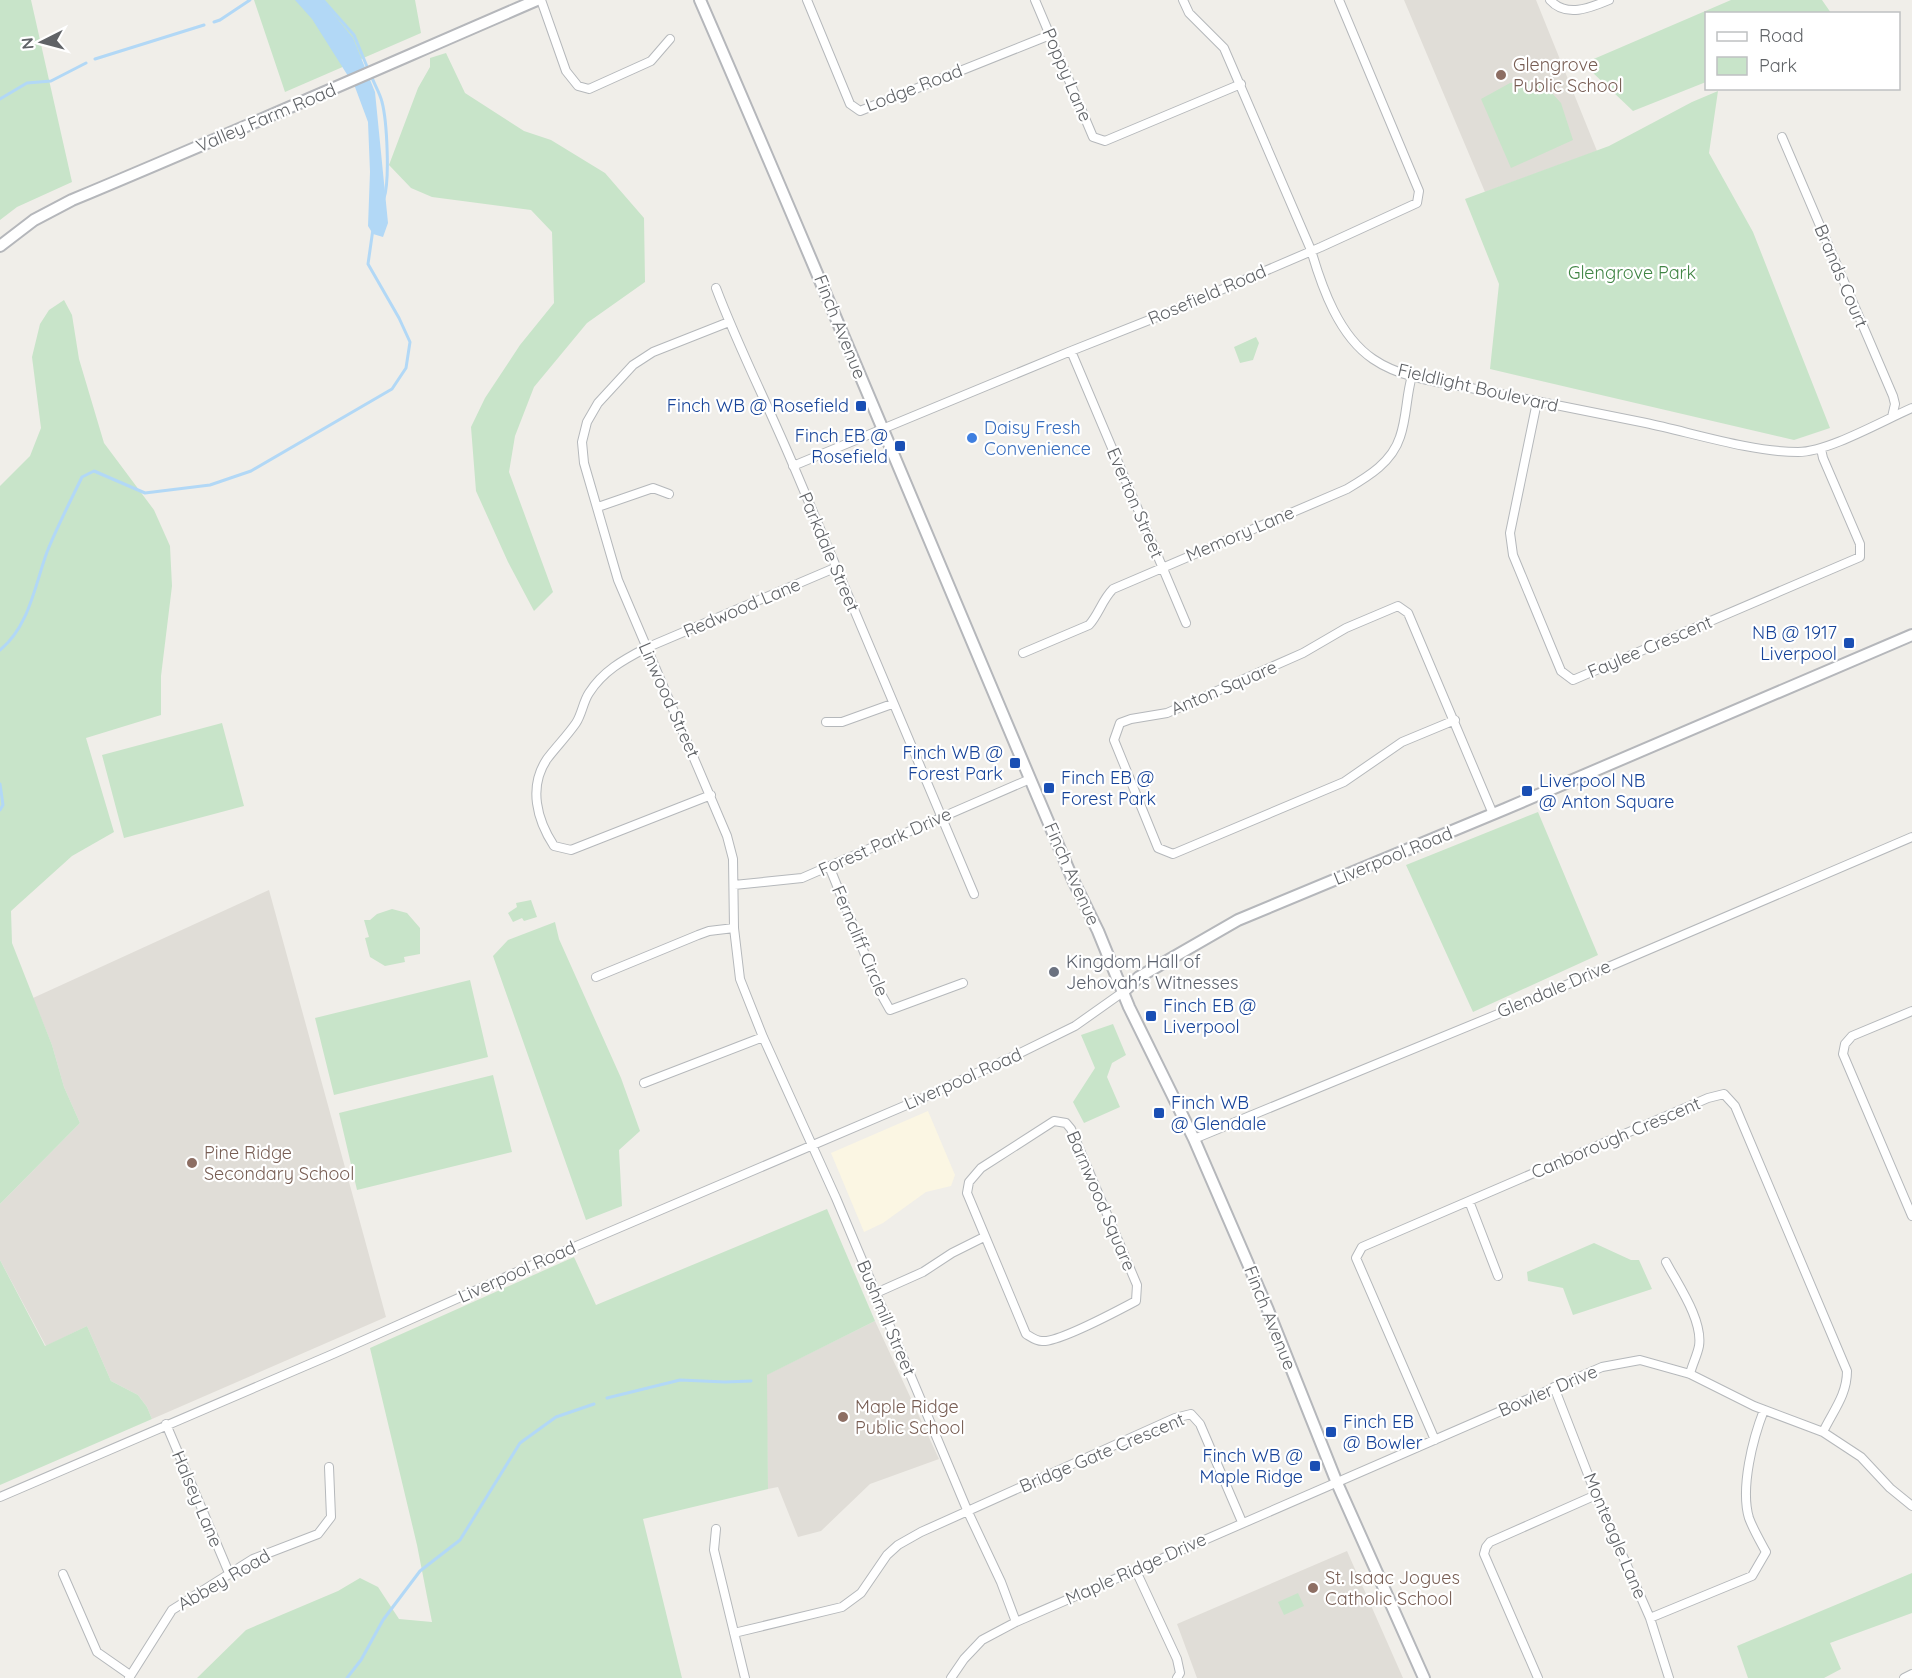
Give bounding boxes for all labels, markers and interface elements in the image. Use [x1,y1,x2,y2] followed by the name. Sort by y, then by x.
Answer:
[12,12,72,72] north arrow
[1705,12,1900,90] legend
[1759,24,1804,47] text: Road
[1037,25,1097,125] street label: Poppy Lane
[17,37,38,50] text: N
[1513,53,1623,97] place label: Glengrove Public School
[1759,54,1797,77] text: Park
[862,59,966,117] street label: Lodge Road
[1494,68,1508,82] marker: Glengrove Public School
[192,78,339,157] street label: Valley Farm Road
[1809,221,1874,331] street label: Brands Court
[1144,259,1269,330] street label: Rosefield Road
[1568,261,1696,284] park label: Glengrove Park
[809,271,872,382] street label: Finch Avenue
[1396,358,1561,417] street label: Fieldlight Boulevard
[667,394,849,417] place label: Finch WB @ Rosefield
[854,399,868,413] marker: Finch WB @ Rosefield
[984,416,1091,460] place label: Daisy Fresh Convenience
[795,424,888,468] place label: Finch EB @ Rosefield
[965,431,979,445] marker: Daisy Fresh Convenience
[893,439,907,453] marker: Finch EB @ Rosefield
[1102,444,1169,562] street label: Everton Street
[794,489,865,615] street label: Parkdale Street
[1182,500,1297,567] street label: Memory Lane
[680,572,804,643] street label: Redwood Lane
[1584,610,1716,683] street label: Faylee Crescent
[1752,621,1837,665] place label: NB @ 1917 Liverpool
[1842,636,1856,650] marker: NB @ 1917 Liverpool
[634,638,705,761] street label: Linwood Street
[1167,655,1280,720] street label: Anton Square
[903,741,1003,785] place label: Finch WB @ Forest Park
[1008,756,1022,770] marker: Finch WB @ Forest Park
[1061,766,1156,810] place label: Finch EB @ Forest Park
[1539,769,1675,813] place label: Liverpool NB @ Anton Square
[1042,781,1056,795] marker: Finch EB @ Forest Park
[1520,784,1534,798] marker: Liverpool NB @ Anton Square
[815,802,955,881] street label: Forest Park Drive
[1039,819,1105,929] street label: Finch Avenue
[1330,821,1456,890] street label: Liverpool Road
[827,882,894,1000] street label: Ferncliff Circle
[1066,950,1238,994] place label: Kingdom Hall of Jehovah's Witnesses
[1494,954,1614,1023] street label: Glendale Drive
[1047,965,1061,979] marker: Kingdom Hall of Jehovah's Witnesses
[1163,994,1256,1038] place label: Finch EB @ Liverpool
[1144,1009,1158,1023] marker: Finch EB @ Liverpool
[900,1042,1025,1115] street label: Liverpool Road
[1171,1091,1266,1135] place label: Finch WB @ Glendale
[1528,1091,1704,1184] street label: Canborough Crescent
[1152,1106,1166,1120] marker: Finch WB @ Glendale
[1062,1127,1141,1274] street label: Barnwood Square
[204,1141,354,1185] place label: Pine Ridge Secondary School
[185,1156,199,1170] marker: Pine Ridge Secondary School
[454,1235,579,1308] street label: Liverpool Road
[852,1257,921,1379] street label: Bushmill Street
[1239,1262,1302,1373] street label: Finch Avenue
[1495,1359,1601,1422] street label: Bowler Drive
[855,1395,965,1439] place label: Maple Ridge Public School
[1016,1407,1188,1498] street label: Bridge Gate Crescent
[836,1410,850,1424] marker: Maple Ridge Public School
[1343,1410,1423,1454] place label: Finch EB @ Bowler
[1324,1425,1338,1439] marker: Finch EB @ Bowler
[1199,1444,1303,1488] place label: Finch WB @ Maple Ridge
[167,1447,228,1551] street label: Halsey Lane
[1308,1459,1322,1473] marker: Finch WB @ Maple Ridge
[1579,1469,1652,1602] street label: Monteagle Lane
[1062,1527,1210,1610] street label: Maple Ridge Drive
[173,1544,274,1615] street label: Abbey Road
[1325,1566,1460,1610] place label: St. Isaac Jogues Catholic School
[1306,1581,1320,1595] marker: St. Isaac Jogues Catholic School

